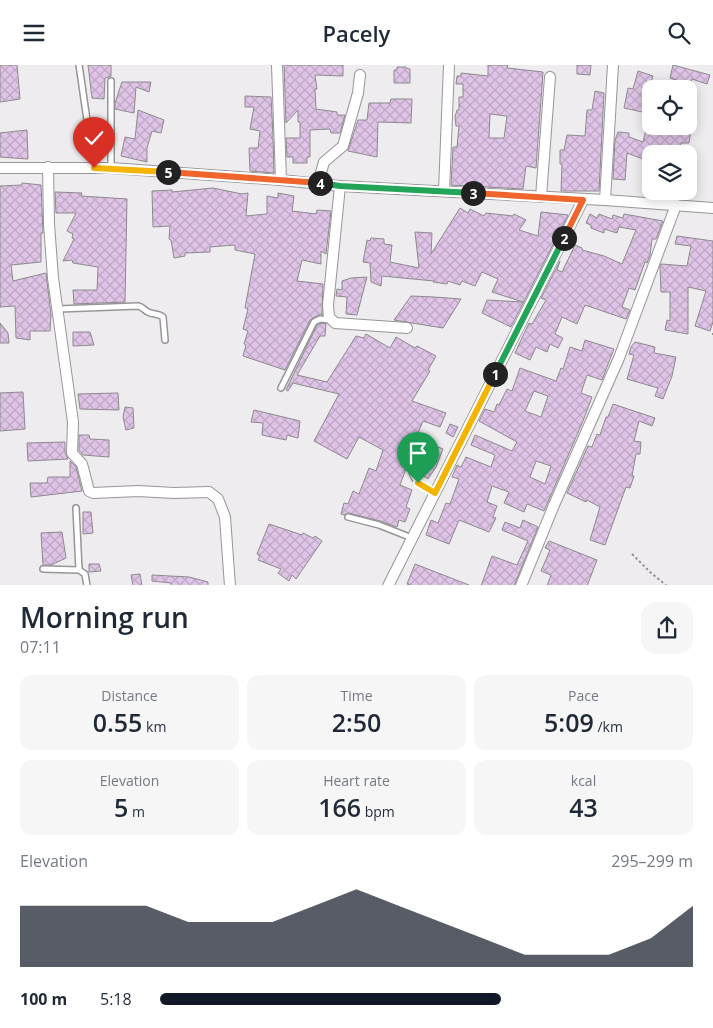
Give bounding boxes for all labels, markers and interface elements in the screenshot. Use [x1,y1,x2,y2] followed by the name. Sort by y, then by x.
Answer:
[323,18,390,48] text: Pacely
[20,19,48,47] icon: menu
[665,19,693,47] icon: search
[642,80,697,200] map controls
[642,80,697,135] button: locate
[73,117,115,168] pin
[80,124,108,152] icon: check
[642,145,697,200] button: layers
[156,159,180,185] pin: 5
[164,163,173,182] text: 5
[308,171,332,195] pin: 4
[316,174,325,193] text: 4
[460,181,486,205] pin: 3
[469,184,478,203] text: 3
[552,225,576,251] pin: 2
[560,229,569,248] text: 2
[482,361,508,387] pin: 1
[491,365,500,384] text: 1
[397,432,439,483] pin
[404,439,432,467] icon: arrive
[20,598,189,636] text: Morning run
[641,602,693,654] button: share
[20,636,61,658] text: 07:11
[101,686,158,705] text: Distance
[340,686,373,705] text: Time
[568,686,599,705] text: Pace
[93,705,142,739] text: 0.55
[332,705,381,739] text: 2:50
[544,705,594,739] text: 5:09
[142,717,166,736] text: km
[594,717,623,736] text: /km
[100,771,159,790] text: Elevation
[323,771,390,790] text: Heart rate
[571,771,596,790] text: kcal
[114,790,128,824] text: 5
[318,790,361,824] text: 166
[569,790,598,824] text: 43
[128,802,145,821] text: m
[361,802,395,821] text: bpm
[20,850,88,872] text: Elevation
[611,850,693,872] text: 295–299 m
[20,988,67,1010] text: 100 m
[100,988,132,1010] text: 5:18

